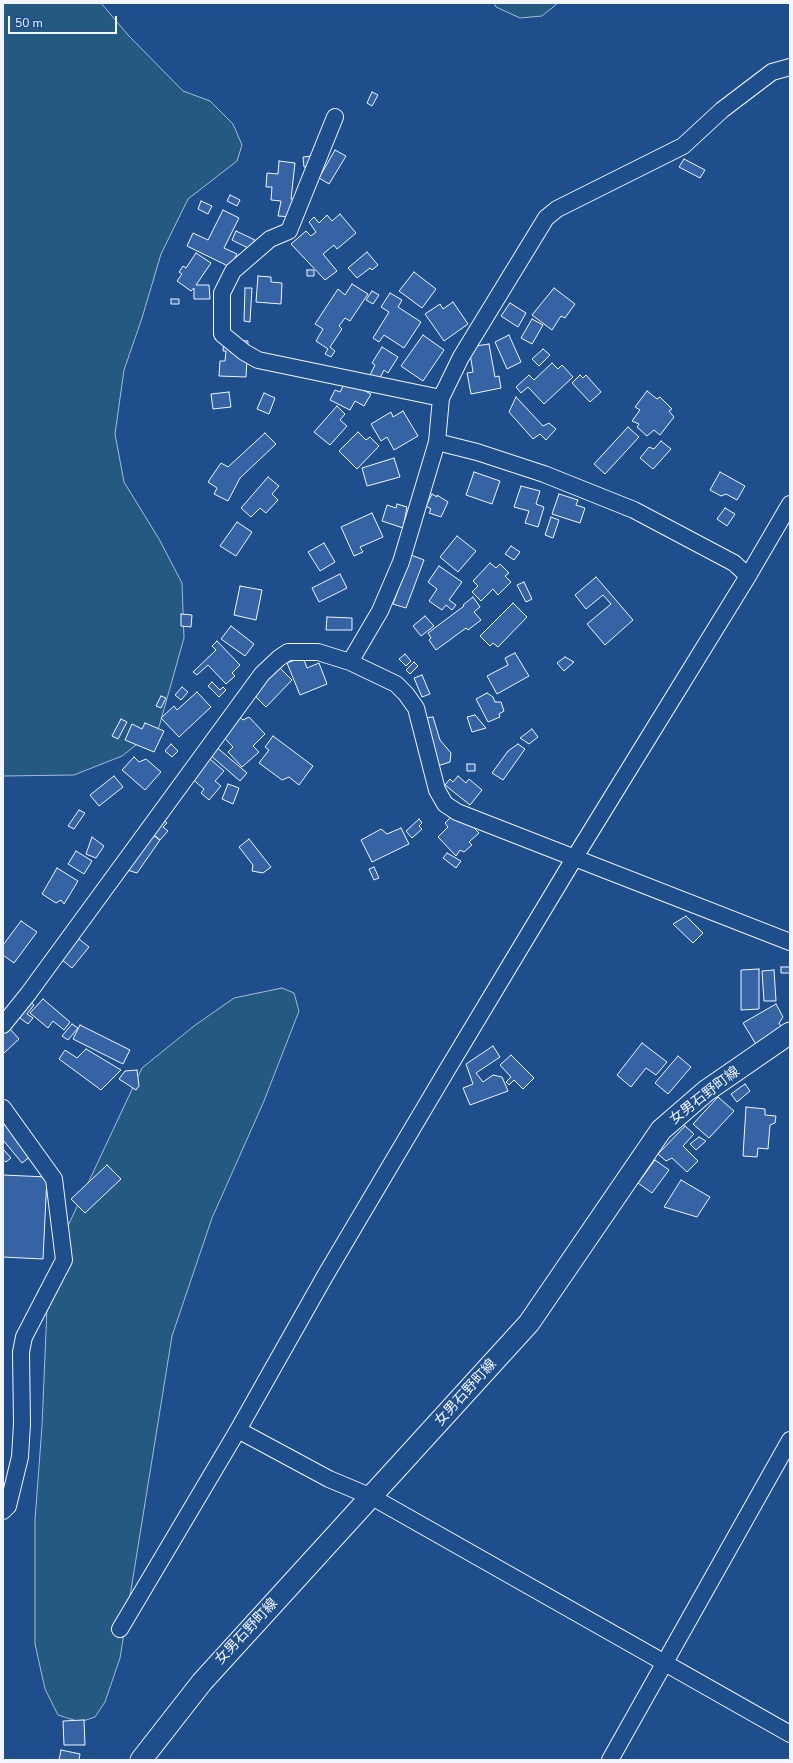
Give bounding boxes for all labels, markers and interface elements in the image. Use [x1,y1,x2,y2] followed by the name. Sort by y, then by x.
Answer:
[10,8,119,34] scale bar
[15,15,43,31] text: 50 m
[667,1064,743,1128] street label: 女男石野町線
[432,1356,500,1430] street label: 女男石野町線
[212,1596,282,1668] street label: 女男石野町線

